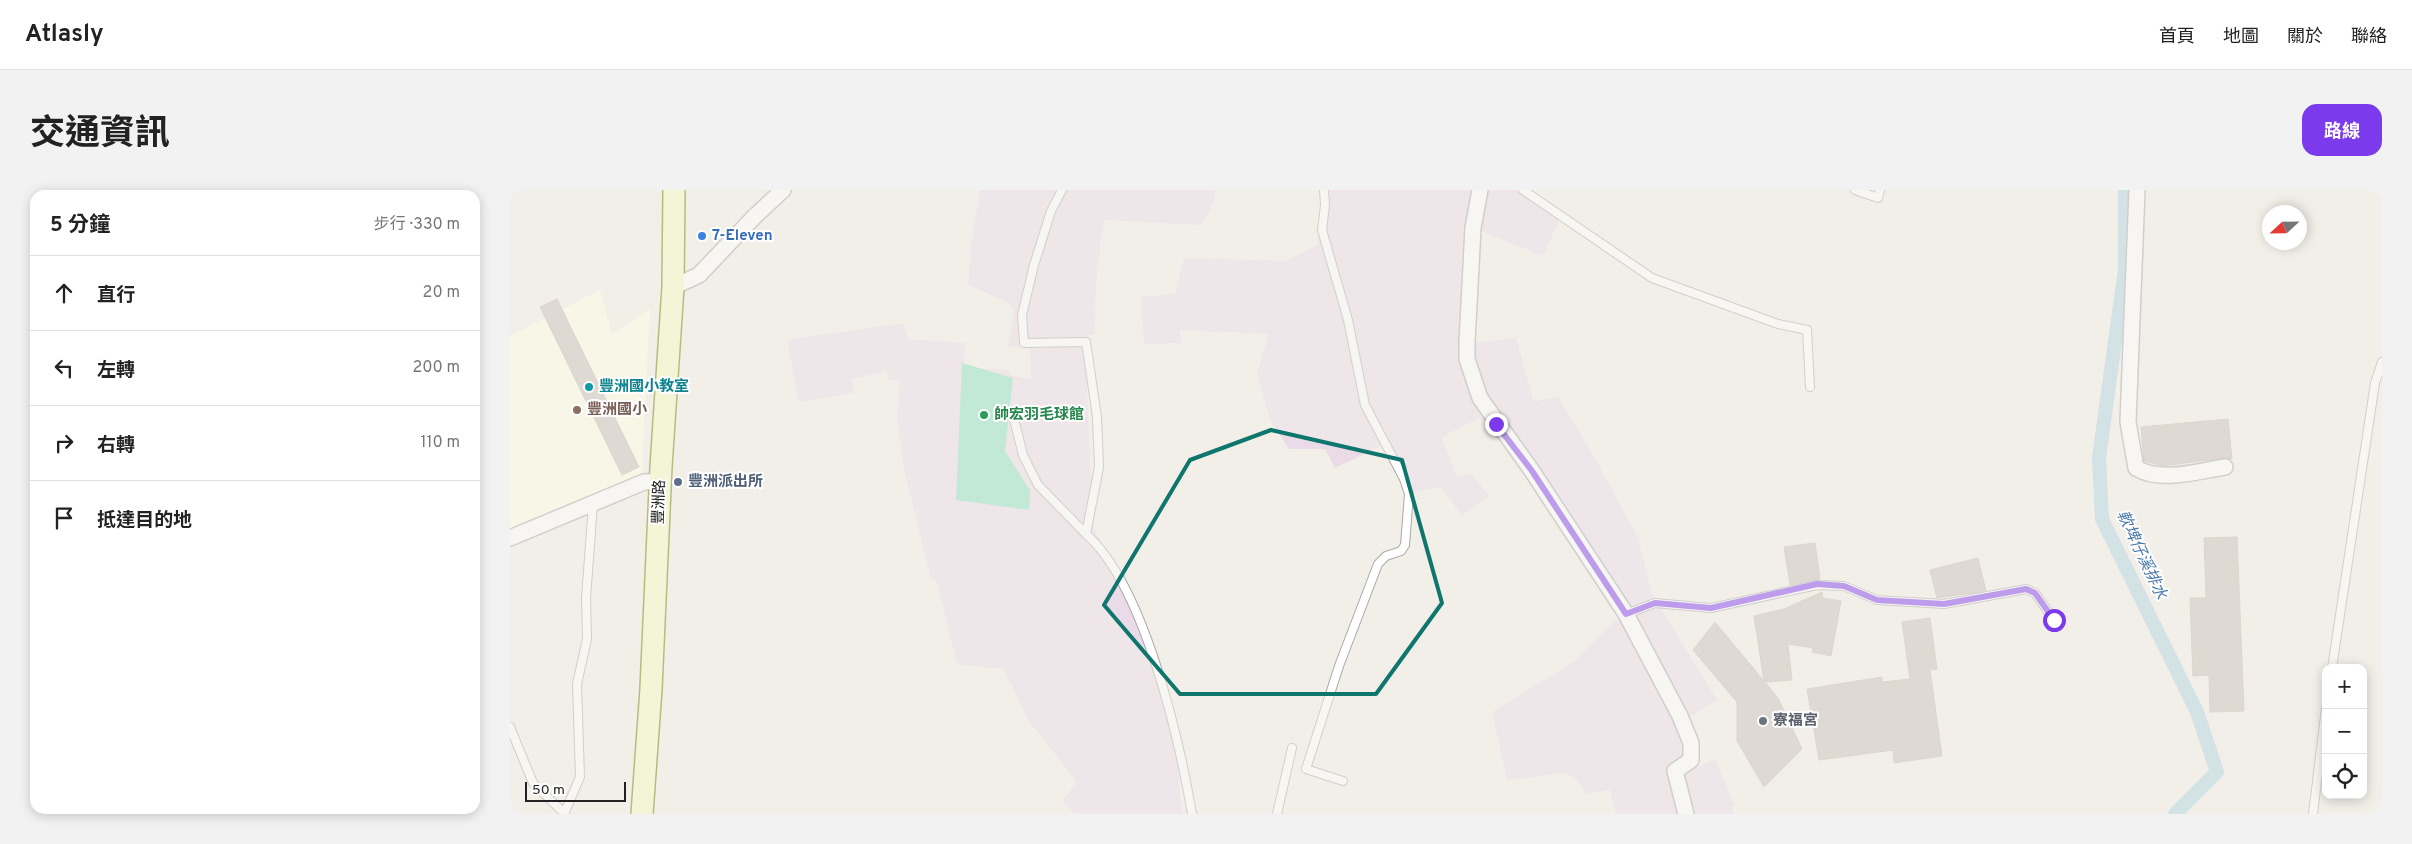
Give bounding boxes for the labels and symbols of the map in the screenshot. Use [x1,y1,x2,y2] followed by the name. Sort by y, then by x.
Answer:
[2262,205,2307,250] north arrow
[712,227,773,246] place label: 7-Eleven
[696,230,708,242] marker: 7-Eleven
[599,378,689,397] place label: 豐洲國小教室
[583,381,595,393] marker: 豐洲國小教室
[587,401,648,420] place label: 豐洲國小
[571,404,583,416] marker: 豐洲國小
[994,405,1084,425] place label: 帥宏羽毛球館
[978,409,990,421] marker: 帥宏羽毛球館
[1485,413,1508,436] route end
[688,473,763,492] place label: 豐洲派出所
[672,476,684,488] marker: 豐洲派出所
[649,479,670,525] street label: 豐洲路
[2112,507,2171,604] water label: 軟埤仔溪排水
[2043,609,2066,632] route start
[1773,712,1818,731] place label: 寮福宮
[1757,715,1769,727] marker: 寮福宮
[525,779,626,802] scale bar

